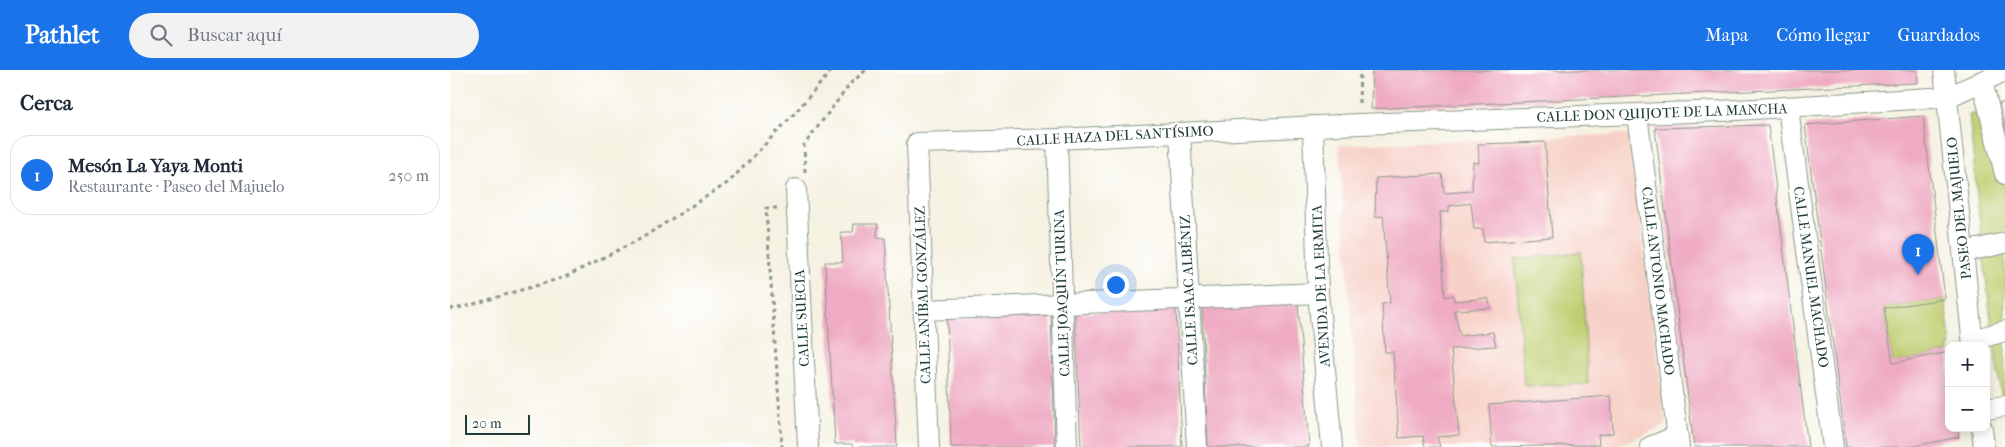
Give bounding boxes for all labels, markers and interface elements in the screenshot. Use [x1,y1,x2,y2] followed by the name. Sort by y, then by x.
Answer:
[129,13,479,58] search box
[25,21,99,49] text: Pathlet
[147,21,175,49] icon: search
[187,24,282,46] text: Buscar aquí
[1705,25,1748,46] text: Mapa
[1776,25,1870,46] text: Cómo llegar
[1898,25,1980,46] text: Guardados
[20,91,72,115] text: Cerca
[1536,100,1789,126] street label: CALLE DON QUIJOTE DE LA MANCHA
[1016,121,1214,150] street label: CALLE HAZA DEL SANTÍSIMO
[1943,136,1975,280] street label: PASEO DEL MAJUELO
[68,155,243,177] text: Mesón La Yaya Monti
[34,166,40,185] text: 1
[388,166,429,185] text: 250 m
[68,177,284,196] text: Restaurante · Paseo del Majuelo
[1790,185,1832,369] street label: CALLE MANUEL MACHADO
[1638,186,1678,376] street label: CALLE ANTONIO MACHADO
[1308,204,1334,368] street label: AVENIDA DE LA ERMITA
[910,205,935,384] street label: CALLE ANÍBAL GONZÁLEZ
[1050,208,1073,377] street label: CALLE JOAQUÍN TURINA
[1176,214,1201,366] street label: CALLE ISAAC ALBÉNIZ
[1902,234,1934,275] pin: 1
[791,268,813,367] street label: CALLE SUECIA
[1103,272,1129,298] your location
[1945,342,1990,432] map controls
[1945,342,1990,387] button: +
[1945,387,1990,432] button: −
[465,412,530,435] scale bar
[472,415,502,432] text: 20 m

